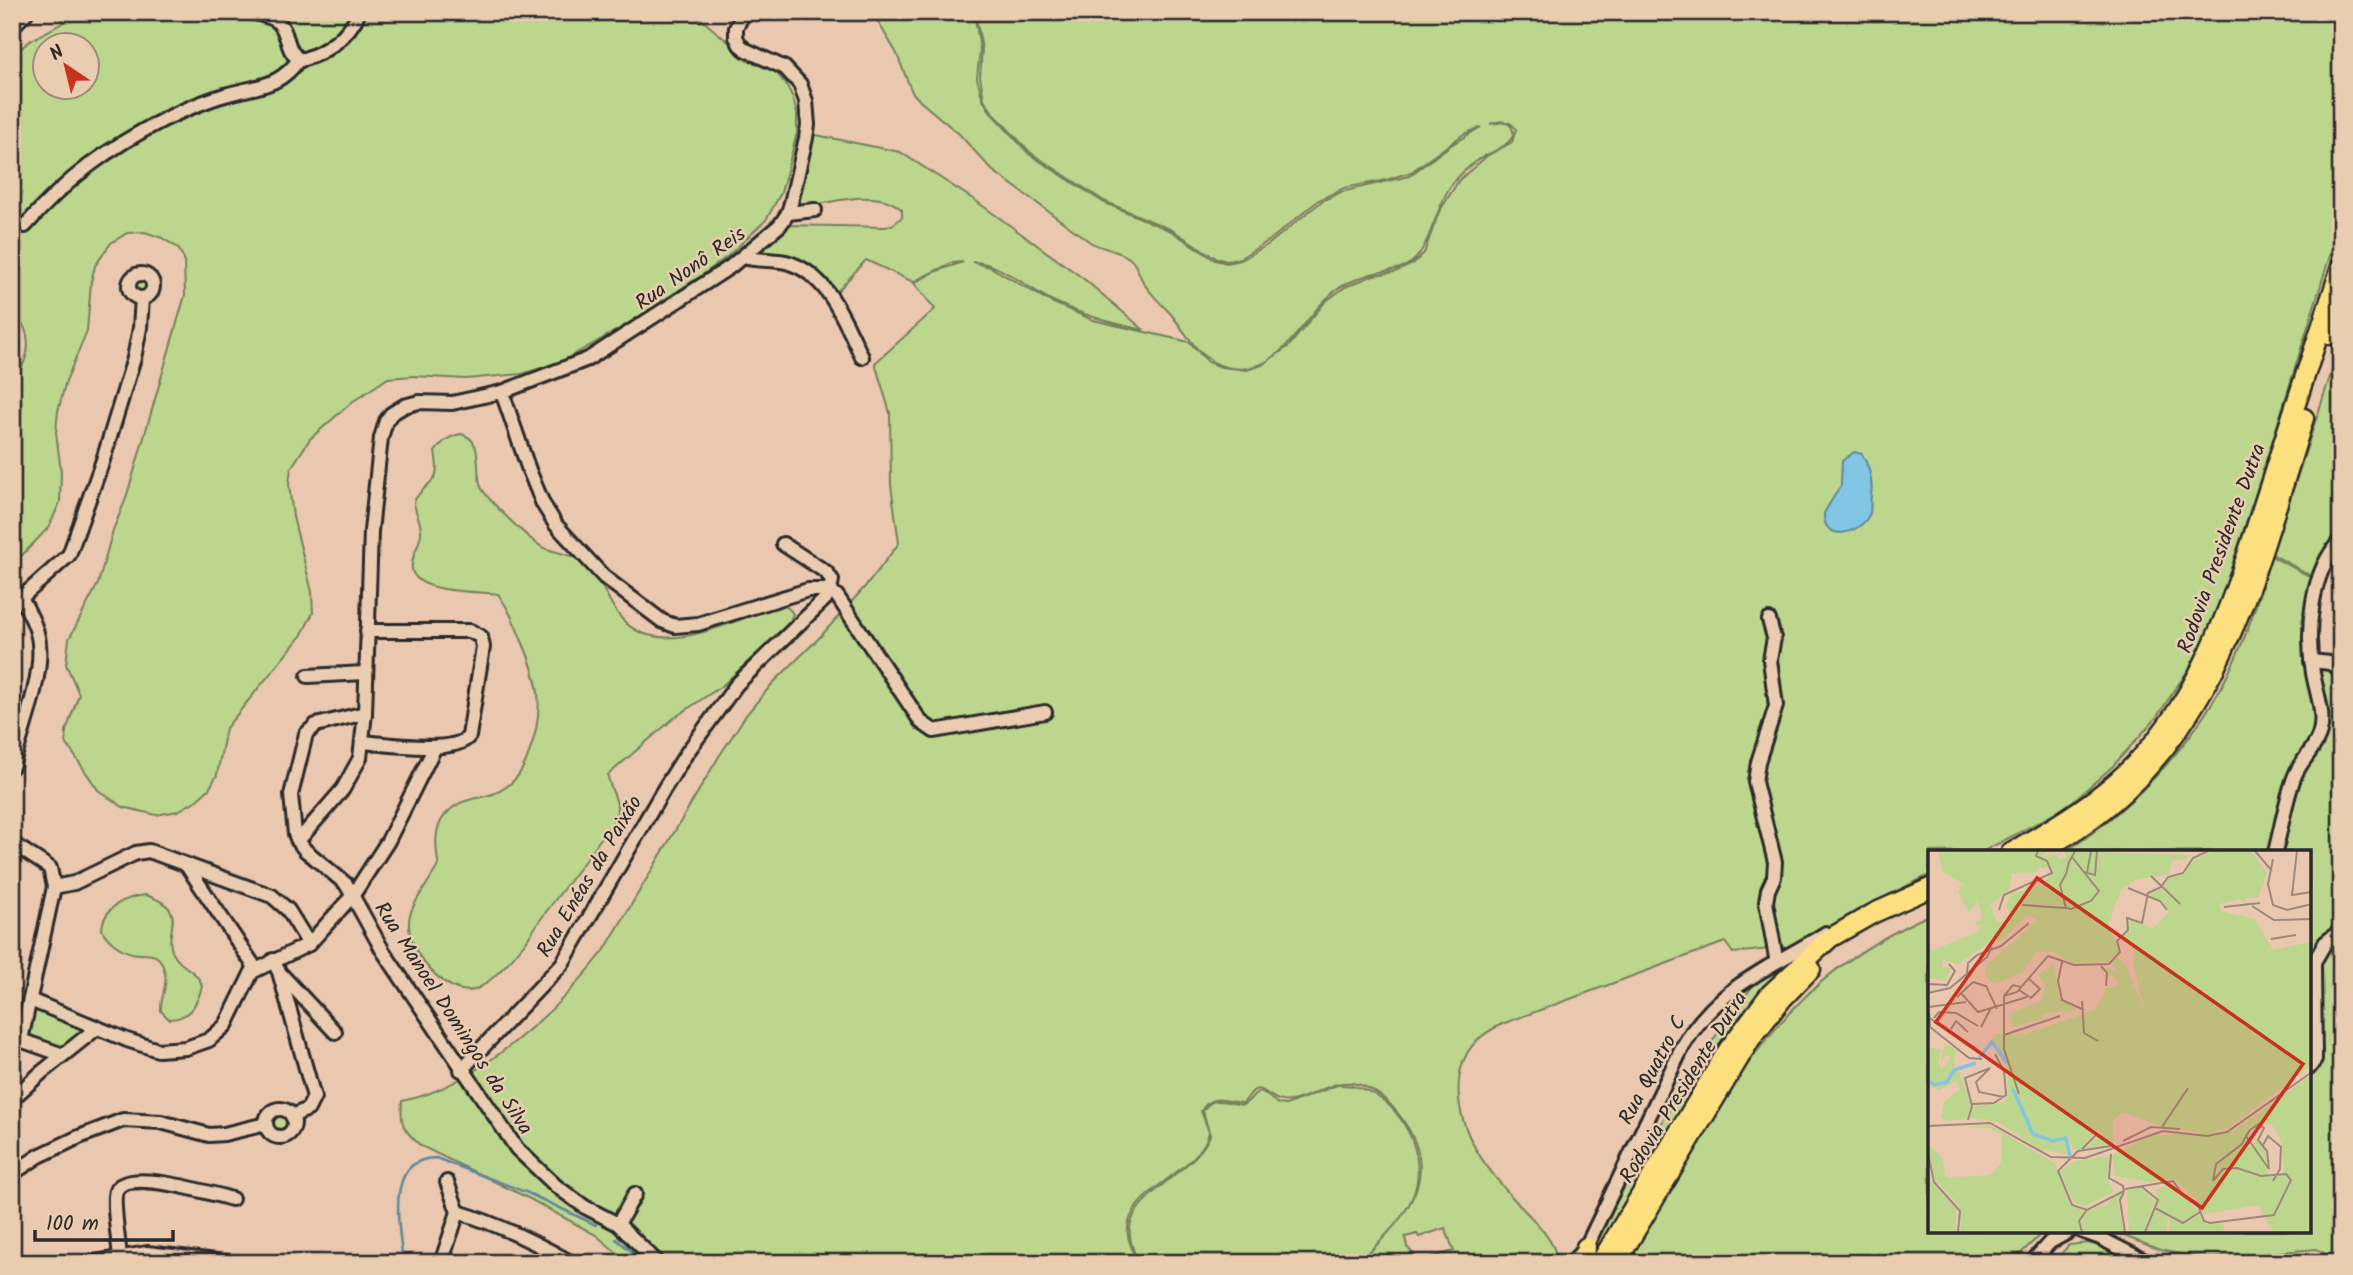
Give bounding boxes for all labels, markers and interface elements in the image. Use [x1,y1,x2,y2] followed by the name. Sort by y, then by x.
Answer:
[32,32,102,102] north arrow
[44,38,71,69] text: N
[629,219,753,320] street label: Rua Nonô Reis
[2169,439,2276,658] street label: Rodovia Presidente Dutra
[529,789,652,964] street label: Rua Enéas da Paixão
[1928,850,2311,1233] inset map
[365,896,541,1142] street label: Rua Manoel Domingos da Silva
[1612,985,1757,1190] street label: Rodovia Presidente Dutra
[1611,1010,1696,1131] street label: Rua Quatro C
[35,1198,173,1242] scale bar
[46,1208,99,1241] text: 100 m

